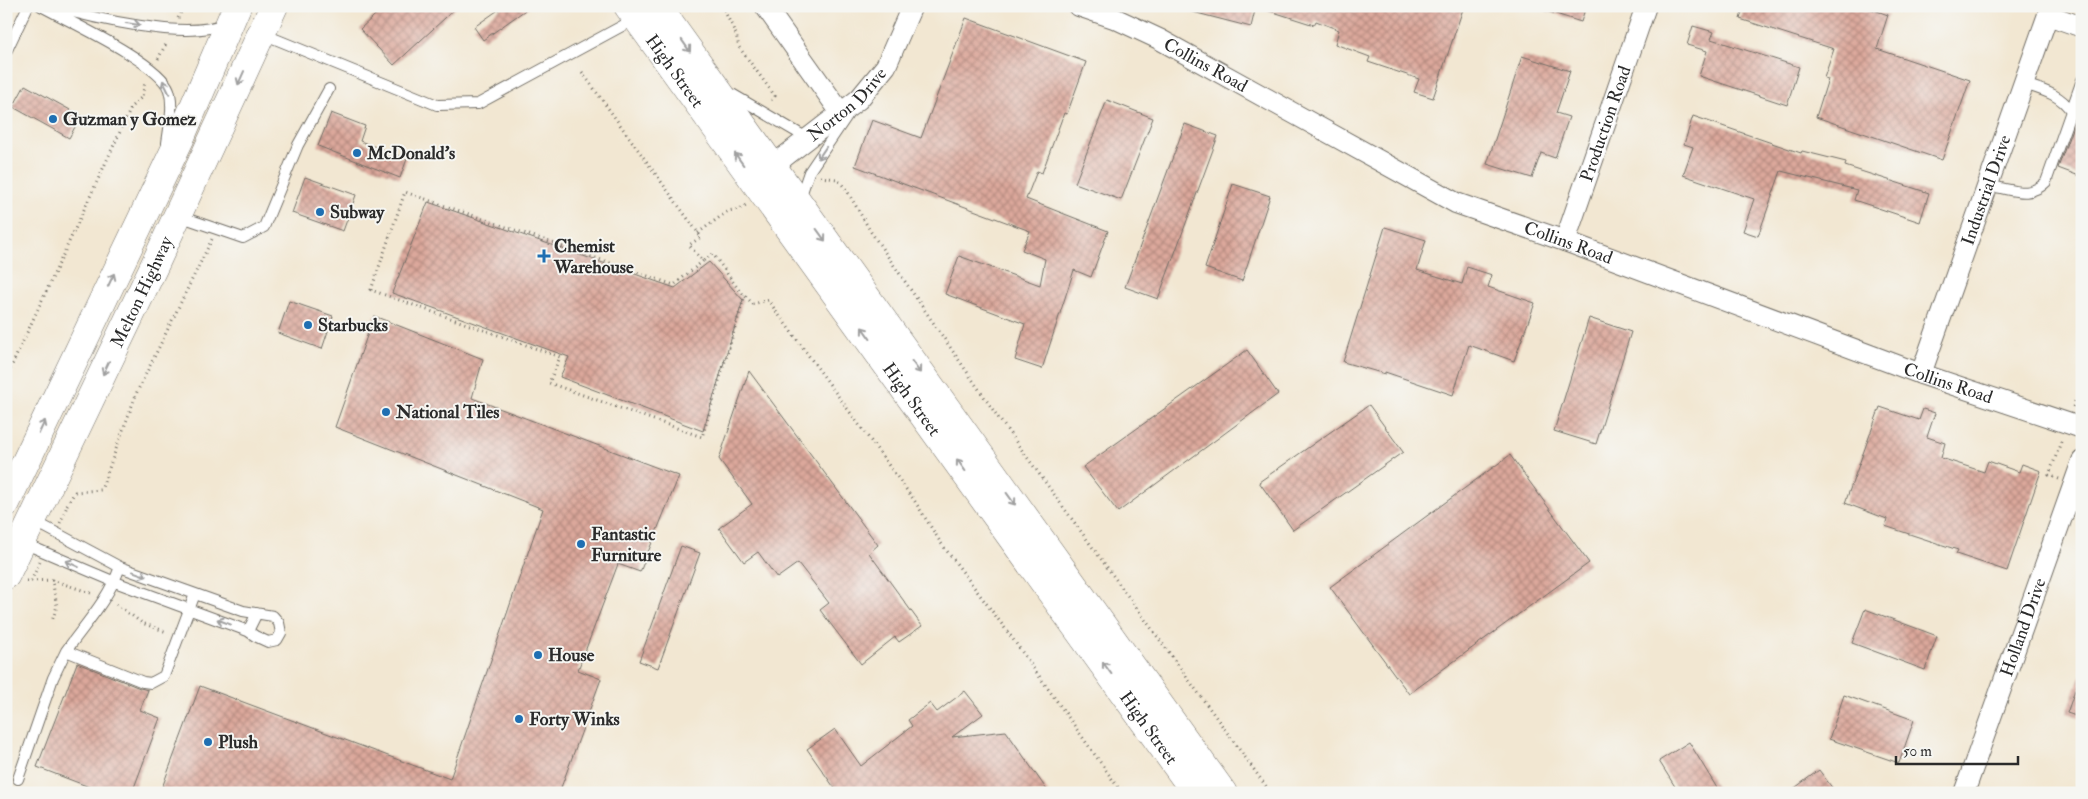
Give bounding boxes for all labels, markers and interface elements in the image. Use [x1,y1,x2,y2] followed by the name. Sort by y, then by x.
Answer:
[125,19,141,29] one-way arrow
[641,30,709,112] street label: High Street
[1160,32,1252,97] street label: Collins Road
[681,39,691,53] one-way arrow
[803,62,892,146] street label: Norton Drive
[1575,63,1636,185] street label: Production Road
[235,70,245,85] one-way arrow
[160,80,170,95] one-way arrow
[63,108,197,131] place label: Guzman y Gomez
[47,113,59,125] marker: Guzman y Gomez
[1956,131,2016,248] street label: Industrial Drive
[366,142,455,165] place label: McDonald's
[817,146,827,160] one-way arrow
[351,147,363,159] marker: McDonald's
[734,152,744,166] one-way arrow
[330,201,385,224] place label: Subway
[314,206,326,218] marker: Subway
[1521,216,1616,269] street label: Collins Road
[816,228,826,242] one-way arrow
[105,232,178,351] street label: Melton Highway
[553,235,634,279] place label: Chemist Warehouse
[538,250,550,262] marker: Chemist Warehouse
[107,273,117,288] one-way arrow
[318,314,388,337] place label: Starbucks
[302,319,314,331] marker: Starbucks
[861,326,871,340] one-way arrow
[1900,357,1996,409] street label: Collins Road
[878,358,946,441] street label: High Street
[101,360,110,375] one-way arrow
[911,360,921,374] one-way arrow
[395,401,500,424] place label: National Tiles
[380,406,392,418] marker: National Tiles
[38,420,47,435] one-way arrow
[956,458,966,472] one-way arrow
[1006,491,1016,505] one-way arrow
[591,523,662,567] place label: Fantastic Furniture
[575,538,587,550] marker: Fantastic Furniture
[65,558,80,568] one-way arrow
[131,570,147,579] one-way arrow
[1995,574,2051,680] street label: Holland Drive
[217,616,232,626] one-way arrow
[548,644,595,667] place label: House
[532,649,544,661] marker: House
[1102,661,1112,675] one-way arrow
[1115,686,1183,769] street label: High Street
[529,708,620,731] place label: Forty Winks
[513,713,525,725] marker: Forty Winks
[218,731,259,754] place label: Plush
[1896,734,2018,766] scale bar
[202,736,214,748] marker: Plush
[1903,742,1932,761] text: 50 m

